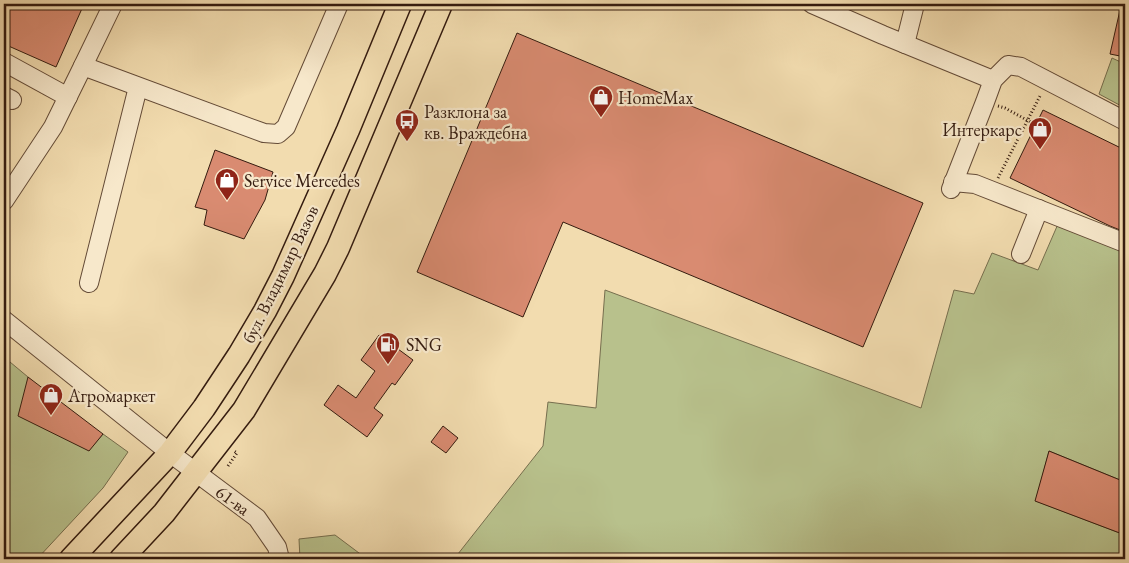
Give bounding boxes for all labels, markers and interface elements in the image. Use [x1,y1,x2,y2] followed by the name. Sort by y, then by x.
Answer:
[588,84,614,118] shop icon: HomeMax
[618,86,694,109] place label: HomeMax
[424,100,528,144] place label: Разклона за кв. Враждебна
[394,108,420,142] bus stop icon: Разклона за кв. Враждебна
[1027,116,1053,150] shop icon: Интеркарс
[942,118,1022,141] place label: Интеркарс
[214,167,240,201] shop icon: Service Mercedes
[244,169,360,192] place label: Service Mercedes
[237,201,324,347] street label: бул. Владимир Вазов
[375,331,401,365] fuel station icon: SNG
[406,333,442,356] place label: SNG
[38,382,64,416] shop icon: Агромаркет
[67,384,156,407] place label: Агромаркет
[211,480,255,521] street label: 61-ва

